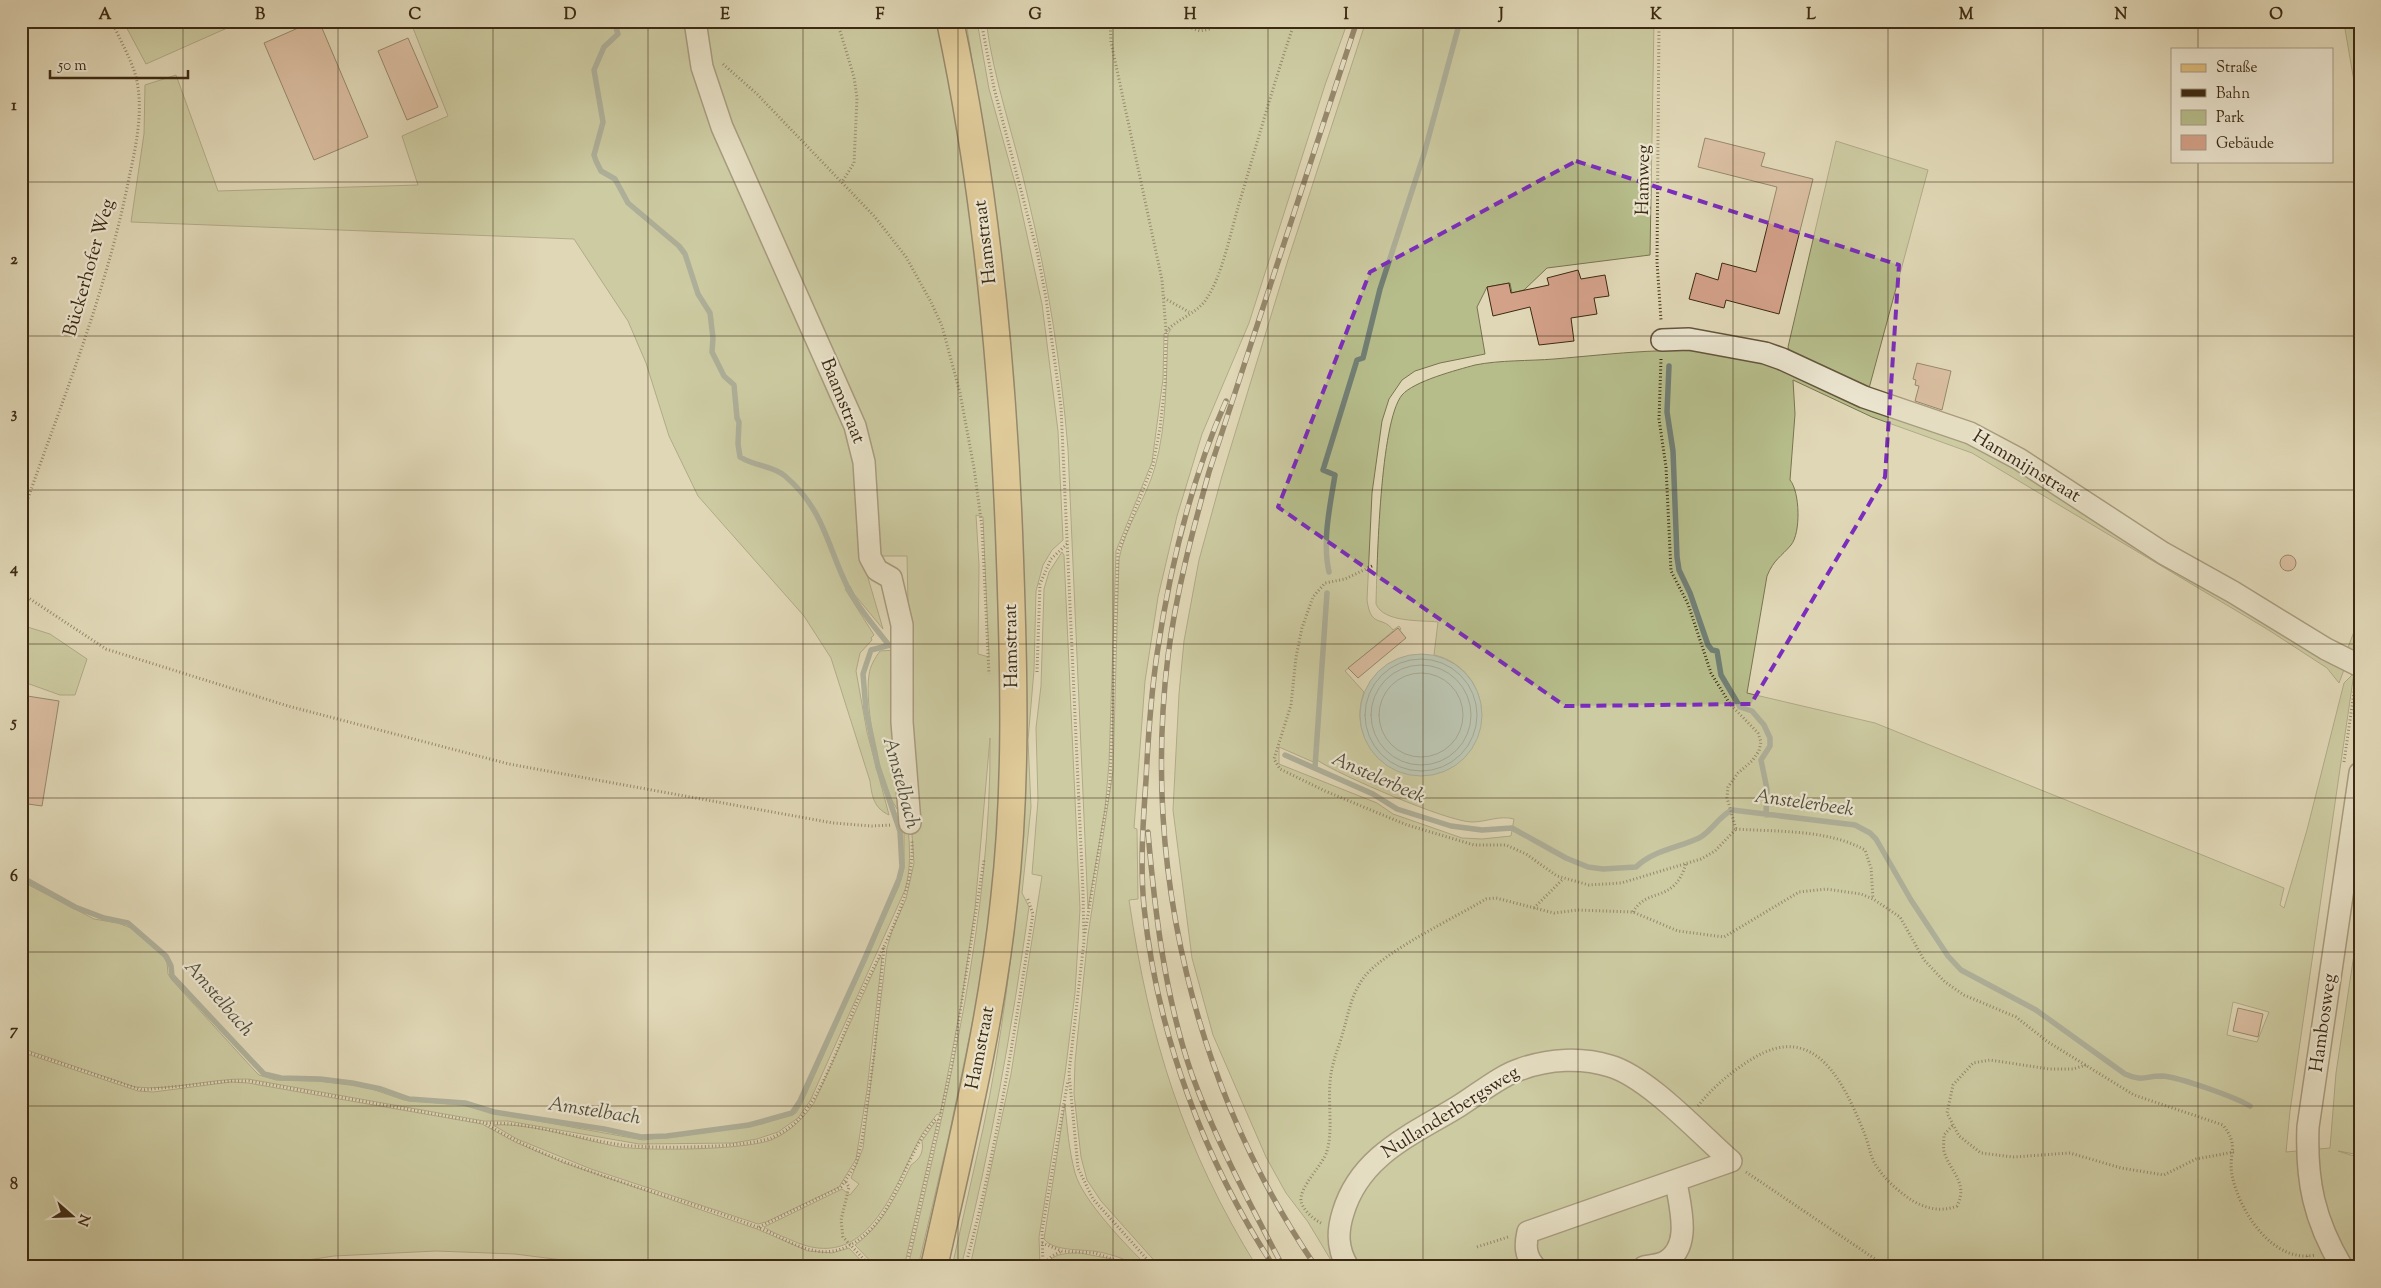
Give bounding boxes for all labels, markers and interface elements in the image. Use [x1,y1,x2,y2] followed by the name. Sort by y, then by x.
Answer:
[99,4,112,27] text: A
[255,4,265,27] text: B
[409,4,422,27] text: C
[564,4,577,27] text: D
[720,4,730,27] text: E
[876,4,885,27] text: F
[1028,4,1042,27] text: G
[1184,4,1197,27] text: H
[1343,4,1349,27] text: I
[1497,4,1504,27] text: J
[1650,4,1662,27] text: K
[1806,4,1816,27] text: L
[1959,4,1974,27] text: M
[2115,4,2128,27] text: N
[2269,4,2283,27] text: O
[50,48,188,80] scale bar
[2171,48,2334,162] legend
[57,56,87,77] text: 50 m
[2216,58,2258,79] text: Straße
[2216,84,2250,105] text: Bahn
[11,95,17,118] text: 1
[2216,108,2245,129] text: Park
[2216,134,2274,155] text: Gebäude
[1630,144,1658,216] street label: Hamweg
[57,196,123,340] street label: Bückerhofer Weg
[967,198,1005,286] street label: Hamstraat
[10,249,18,272] text: 2
[813,354,872,448] street label: Baamstraat
[11,403,18,426] text: 3
[1967,424,2086,510] street label: Hammijnstraat
[9,558,18,581] text: 4
[998,603,1026,688] street label: Hamstraat
[9,712,17,735] text: 5
[874,734,926,832] water label: Amstelbach
[1326,745,1430,813] water label: Anstelerbeek
[1752,783,1856,825] water label: Anstelerbeek
[10,866,18,889] text: 6
[176,954,260,1044] water label: Amstelbach
[2304,972,2344,1074] street label: Hambosweg
[960,1004,1002,1092] street label: Hamstraat
[10,1020,19,1043] text: 7
[1377,1060,1525,1166] street label: Nullanderbergsweg
[546,1090,643,1134] water label: Amstelbach
[10,1174,18,1197] text: 8
[48,1190,98,1240] north arrow
[71,1211,94,1228] text: N

